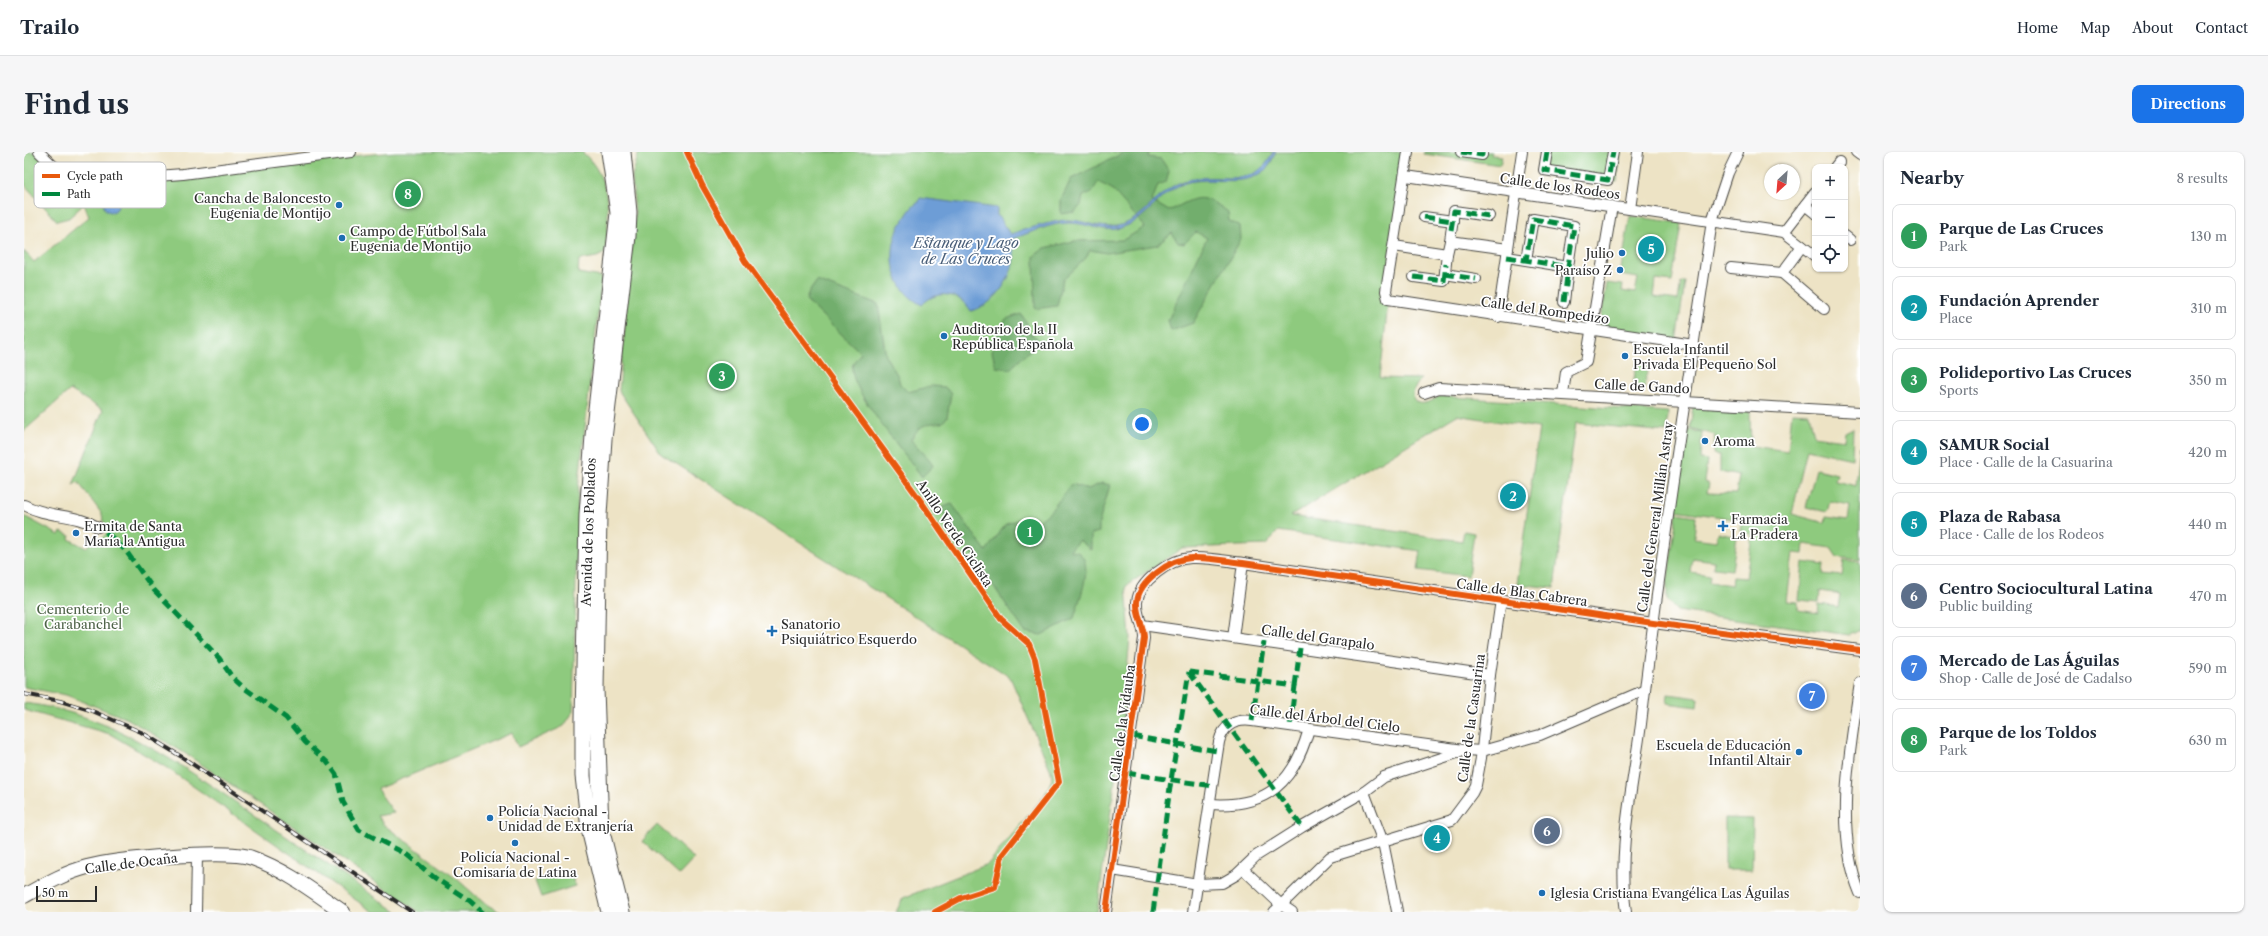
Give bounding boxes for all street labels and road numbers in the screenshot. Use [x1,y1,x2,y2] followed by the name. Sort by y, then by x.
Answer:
[1499,170,1621,202] street label: Calle de los Rodeos
[1480,293,1610,327] street label: Calle del Rompedizo
[1594,376,1690,396] street label: Calle de Gando
[1634,420,1676,613] street label: Calle del General Millán Astray
[577,457,599,608] street label: Avenida de los Poblados
[913,476,997,590] street label: Anillo Verde Ciclista
[1455,575,1589,609] street label: Calle de Blas Cabrera
[1260,621,1376,653] street label: Calle del Garapalo
[1454,652,1488,783] street label: Calle de la Casuarina
[1106,663,1138,783] street label: Calle de la Vidauba
[1249,701,1401,735] street label: Calle del Árbol del Cielo
[84,849,178,877] street label: Calle de Ocaña

